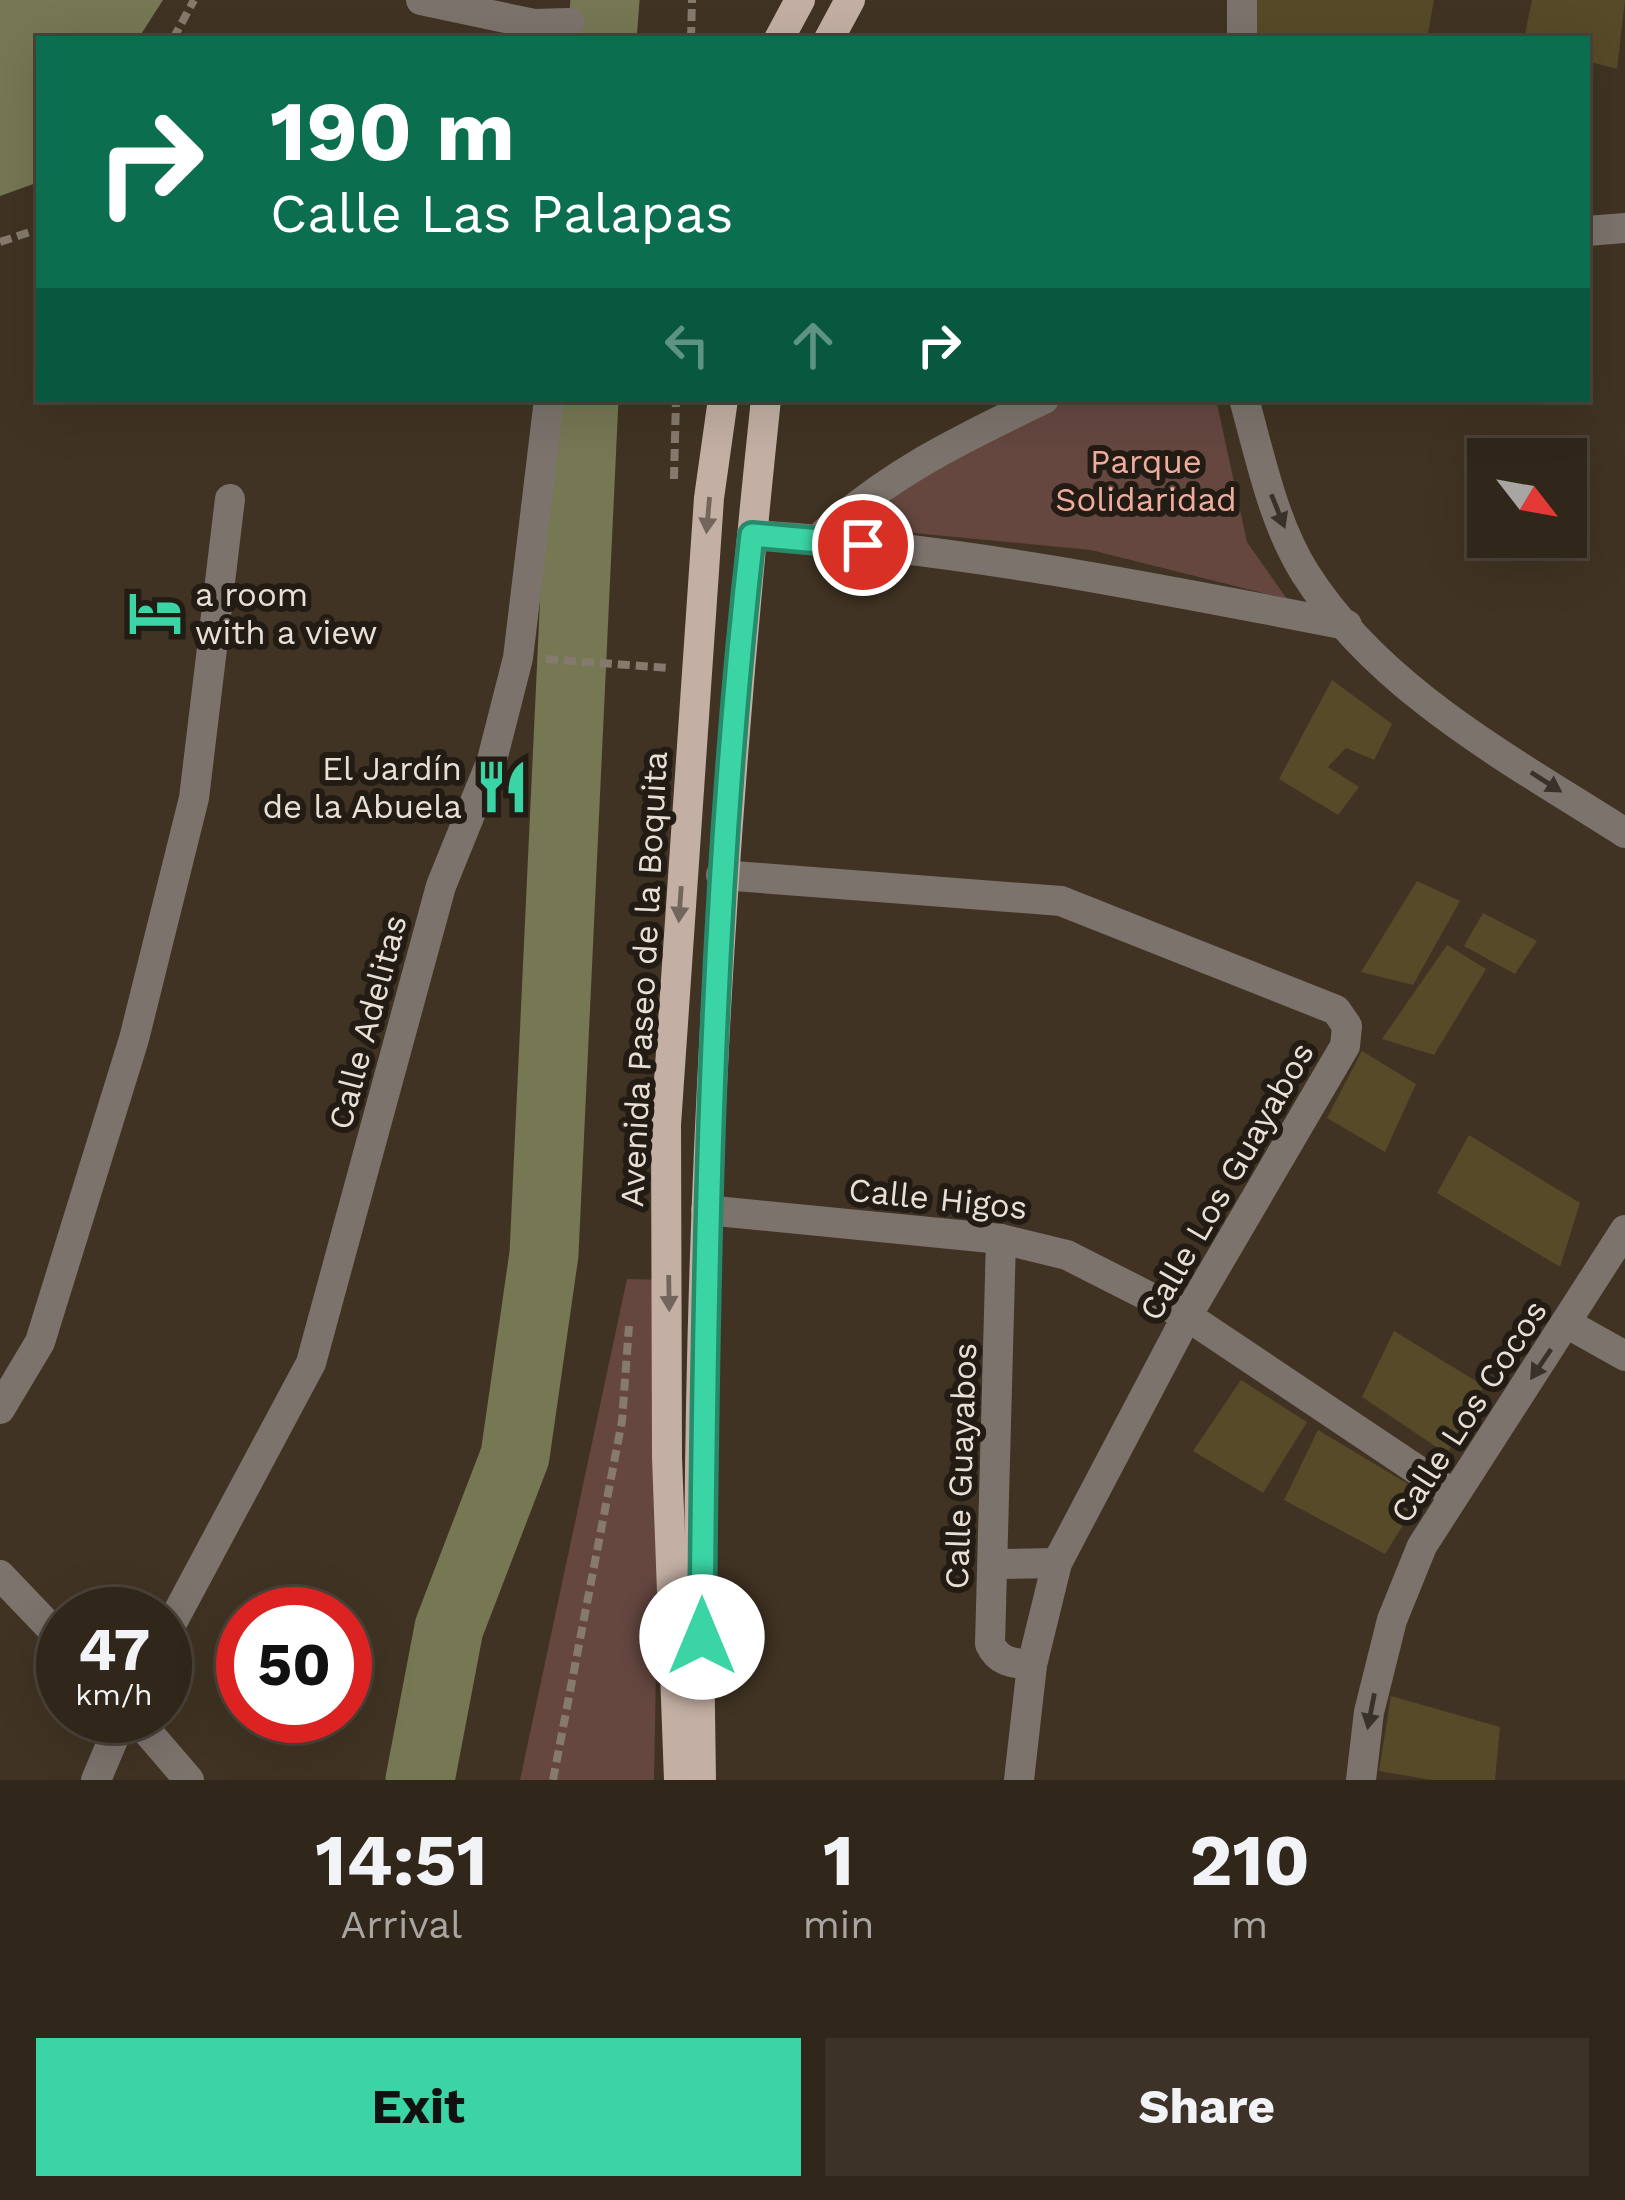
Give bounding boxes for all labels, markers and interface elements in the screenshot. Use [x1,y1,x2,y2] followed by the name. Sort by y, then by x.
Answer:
[270,82,515,180] text: 190 m
[72,84,228,240] icon: right
[270,182,733,245] text: Calle Las Palapas
[654,312,720,378] icon: left
[780,312,846,378] icon: ahead
[906,312,972,378] icon: right
[1467,438,1587,558] north arrow
[1467,438,1587,558] map controls
[1055,442,1237,519] park label: Parque Solidaridad
[1269,493,1288,529] one-way arrow
[812,494,914,596] pin
[698,497,717,534] one-way arrow
[830,512,896,578] icon: arrive
[195,575,377,652] place label: a room with a view
[126,584,184,642] hotel icon: a room with a view
[262,749,462,826] place label: El Jardín de la Abuela
[612,750,675,1208] street label: Avenida Paseo de la Boquita
[473,758,531,816] restaurant icon: El Jardín de la Abuela
[1530,771,1562,793] one-way arrow
[671,886,690,923] one-way arrow
[320,911,415,1134] street label: Calle Adelitas
[1131,1035,1322,1327] street label: Calle Los Guayabos
[847,1170,1029,1227] street label: Calle Higos
[659,1275,678,1313] one-way arrow
[1382,1293,1555,1530] street label: Calle Los Cocos
[937,1342,984,1590] street label: Calle Guayabos
[1530,1348,1552,1381] one-way arrow
[639,1574,765,1700] position arrow
[216,1587,372,1743] speed limit sign: 50
[78,1614,150,1685] text: 47
[75,1677,153,1712] text: km/h
[1361,1692,1380,1730] one-way arrow
[315,1818,487,1902] text: 14:51
[823,1818,854,1902] text: 1
[1190,1818,1310,1902] text: 210
[340,1902,462,1947] text: Arrival
[803,1902,874,1947] text: min
[1231,1902,1268,1947] text: m
[36,2038,801,2176] button: Exit
[825,2038,1589,2176] button: Share

